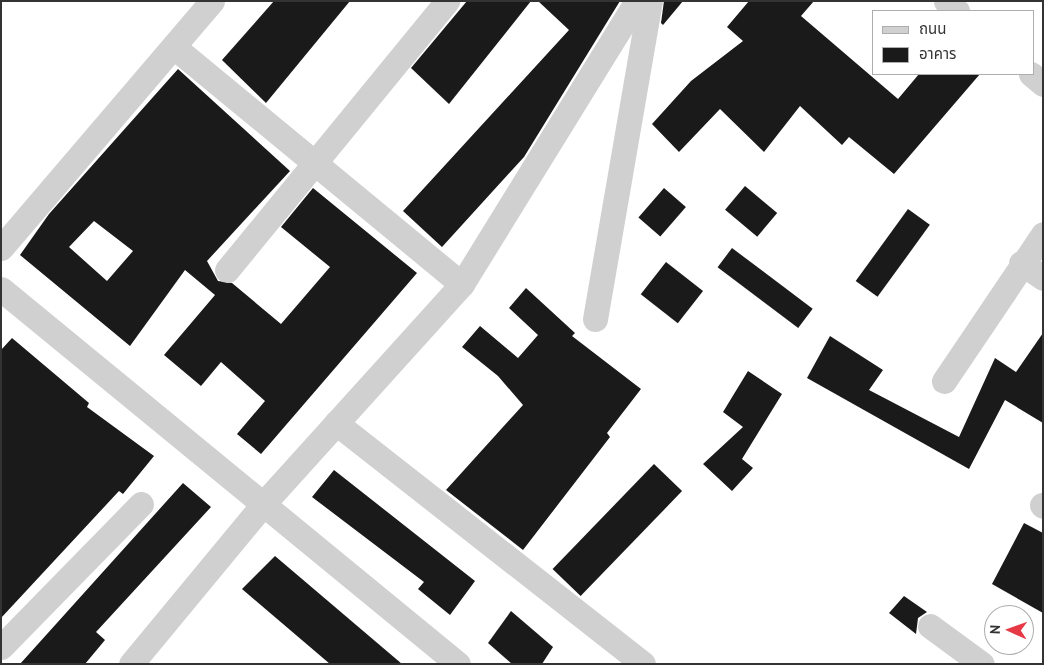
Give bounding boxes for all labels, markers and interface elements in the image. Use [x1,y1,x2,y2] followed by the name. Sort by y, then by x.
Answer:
[872,10,1034,75] legend
[919,19,946,38] text: ถนน
[919,44,956,63] text: อาคาร
[984,605,1034,655] north arrow
[986,625,1004,634] text: N

